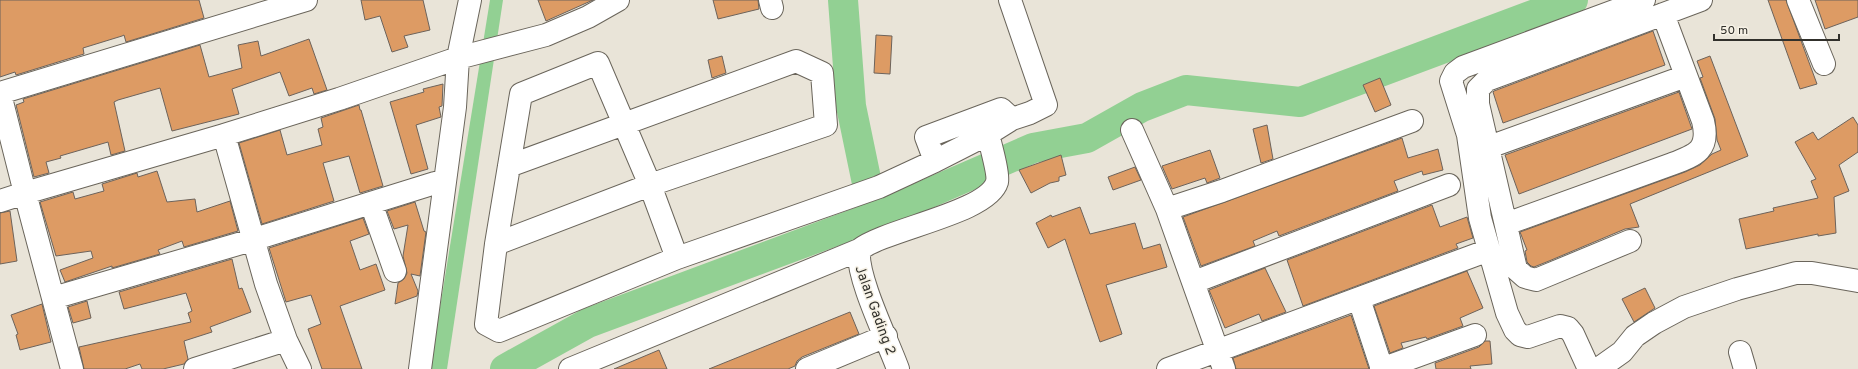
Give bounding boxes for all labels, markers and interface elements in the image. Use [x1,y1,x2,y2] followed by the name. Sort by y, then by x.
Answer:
[1714,16,1839,42] scale bar
[1720,23,1748,39] text: 50 m
[851,264,899,358] street label: Jalan Gading 2

